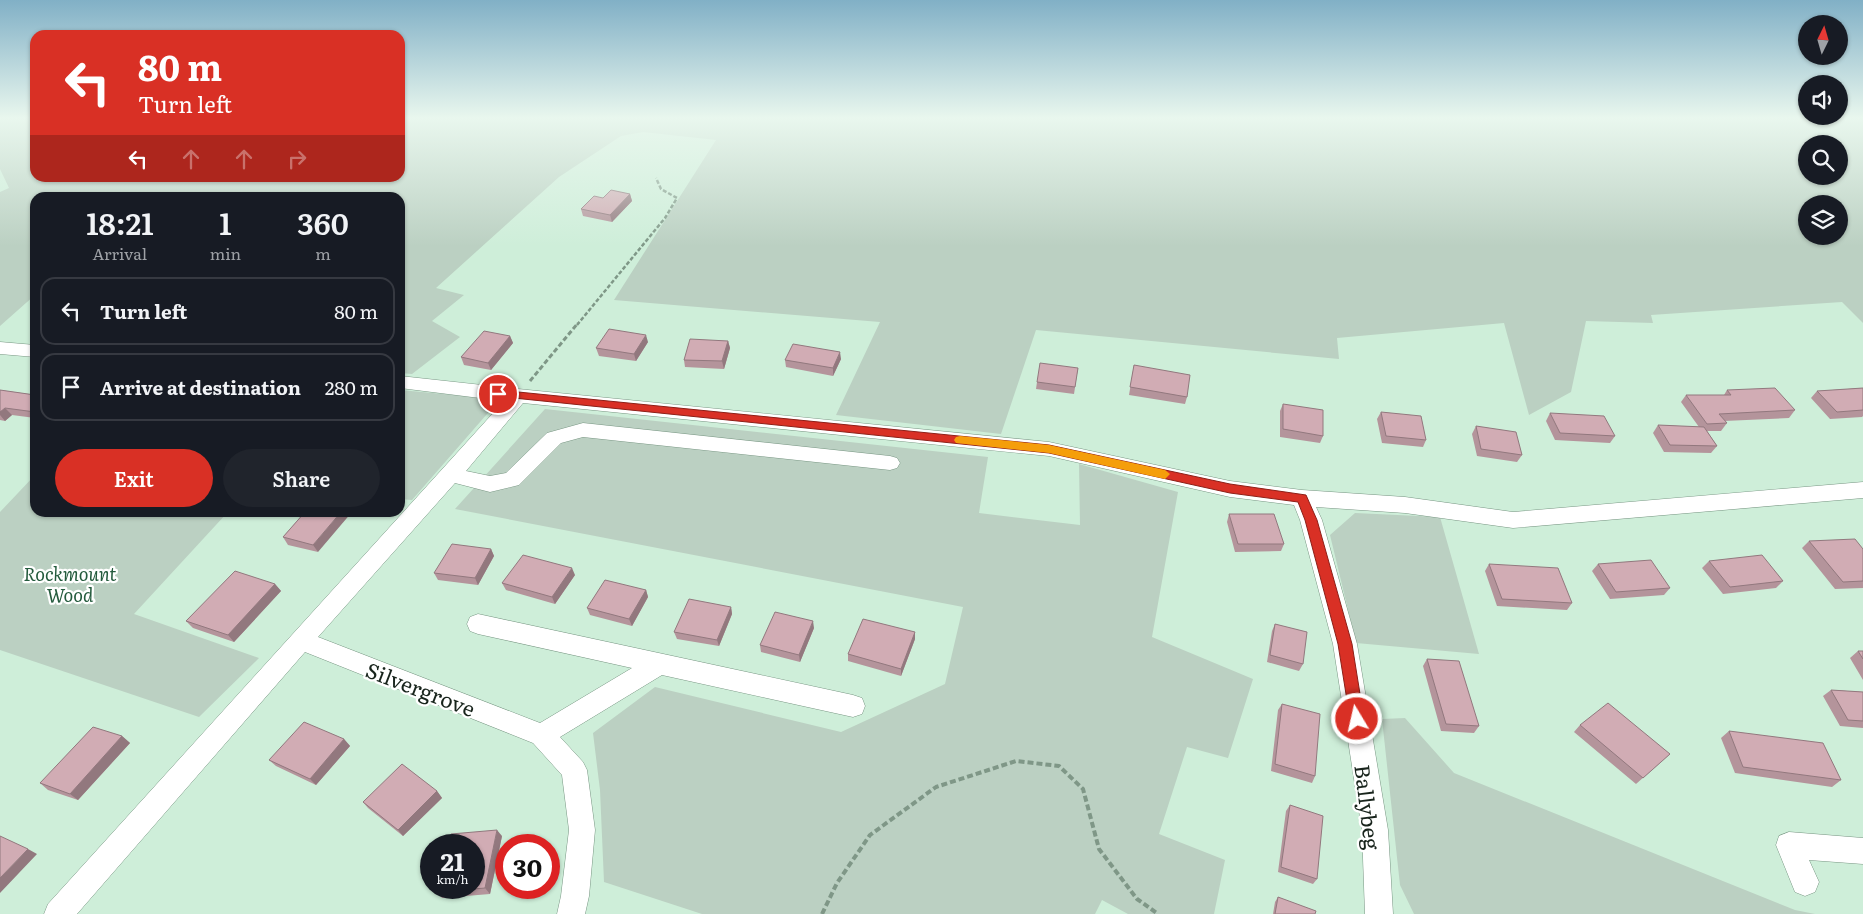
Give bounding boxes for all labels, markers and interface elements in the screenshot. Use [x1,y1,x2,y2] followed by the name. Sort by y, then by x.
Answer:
[1798,15,1848,65] north arrow
[1798,15,1848,245] map controls
[138,40,222,92] text: 80 m
[55,50,120,115] icon: left
[1798,75,1848,125] button: sound
[138,87,232,120] text: Turn left
[1798,135,1848,185] button: search
[124,145,152,173] icon: left
[177,145,205,173] icon: ahead
[230,145,258,173] icon: ahead
[283,145,311,173] icon: right
[1798,195,1848,245] button: layers
[86,200,154,244] text: 18:21
[219,200,232,244] text: 1
[297,200,349,244] text: 360
[93,241,147,265] text: Arrival
[210,241,241,265] text: min
[315,241,331,265] text: m
[57,297,85,325] icon: left
[100,297,187,325] text: Turn left
[334,297,378,325] text: 80 m
[57,373,85,401] icon: arrive
[100,373,301,401] text: Arrive at destination
[325,373,378,401] text: 280 m
[477,373,519,415] pin
[484,380,512,408] icon: arrive
[55,449,213,507] button: Exit
[223,449,380,507] button: Share
[24,560,116,608] park label: Rockmount Wood
[362,653,480,723] street label: Silvergrove
[1330,692,1382,744] position arrow
[1348,763,1390,852] street label: Ballybeg
[495,834,560,899] speed limit sign: 30
[441,842,464,879] text: 21
[437,870,468,888] text: km/h

